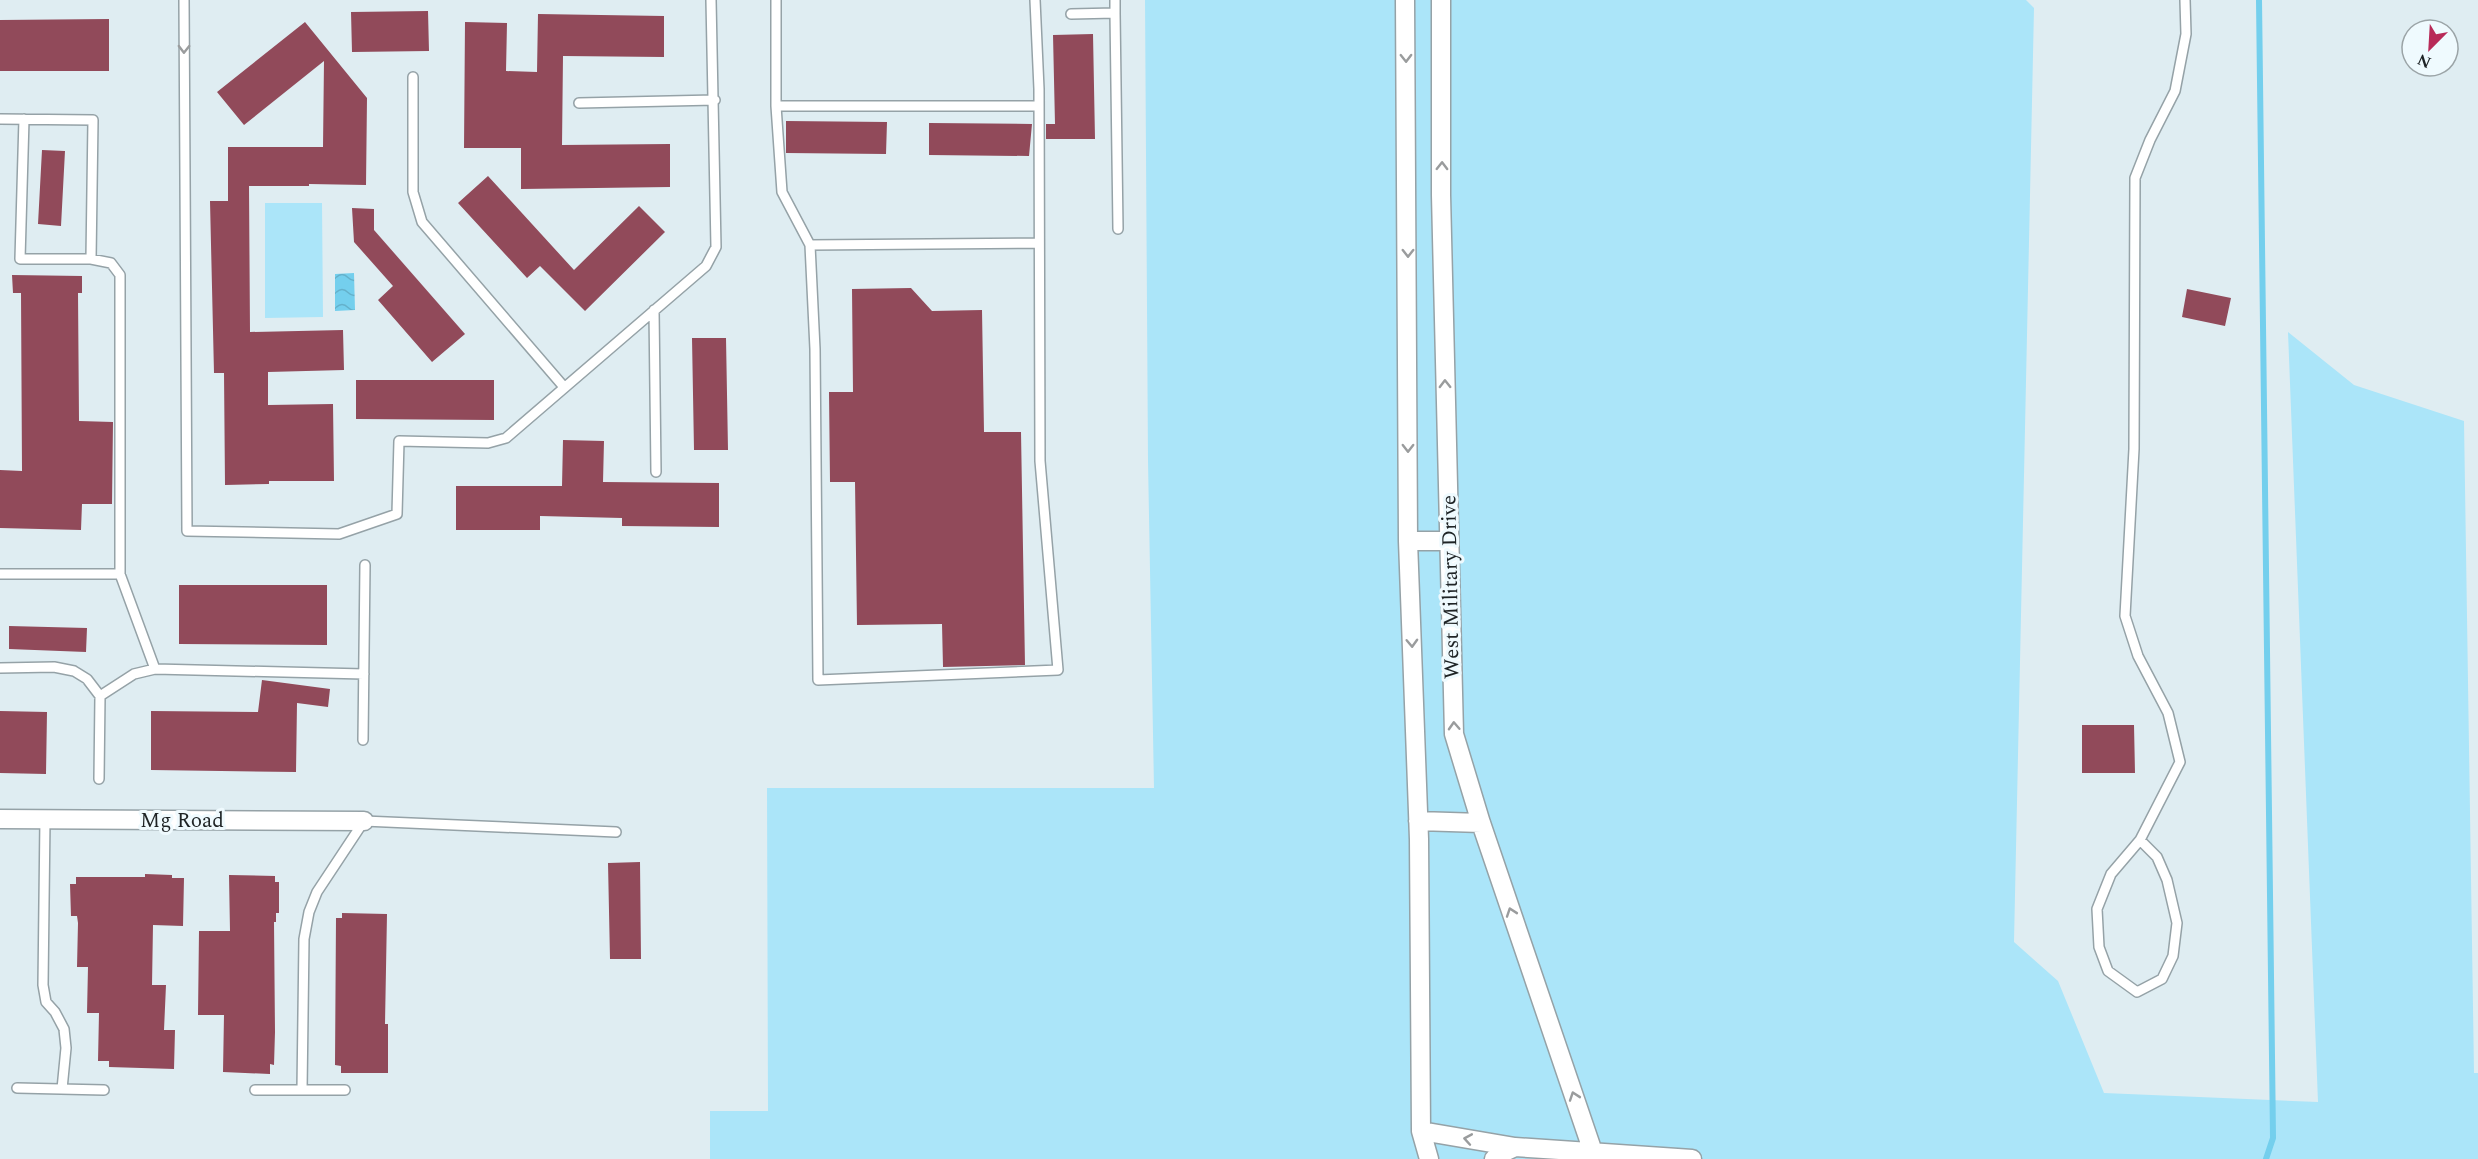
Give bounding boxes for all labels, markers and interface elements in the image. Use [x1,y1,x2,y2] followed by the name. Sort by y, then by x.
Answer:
[2400,18,2460,78] north arrow
[178,45,190,54] one-way arrow
[2413,47,2435,74] text: N
[1400,54,1412,63] one-way arrow
[1436,161,1448,170] one-way arrow
[1402,249,1414,258] one-way arrow
[1439,380,1452,389] one-way arrow
[1402,444,1414,453] one-way arrow
[1433,495,1469,679] street label: West Military Drive
[1406,639,1418,648] one-way arrow
[1447,721,1460,730] one-way arrow
[140,805,224,837] street label: Mg Road
[1506,907,1519,918] one-way arrow
[1569,1091,1582,1102] one-way arrow
[1464,1134,1473,1146] one-way arrow

